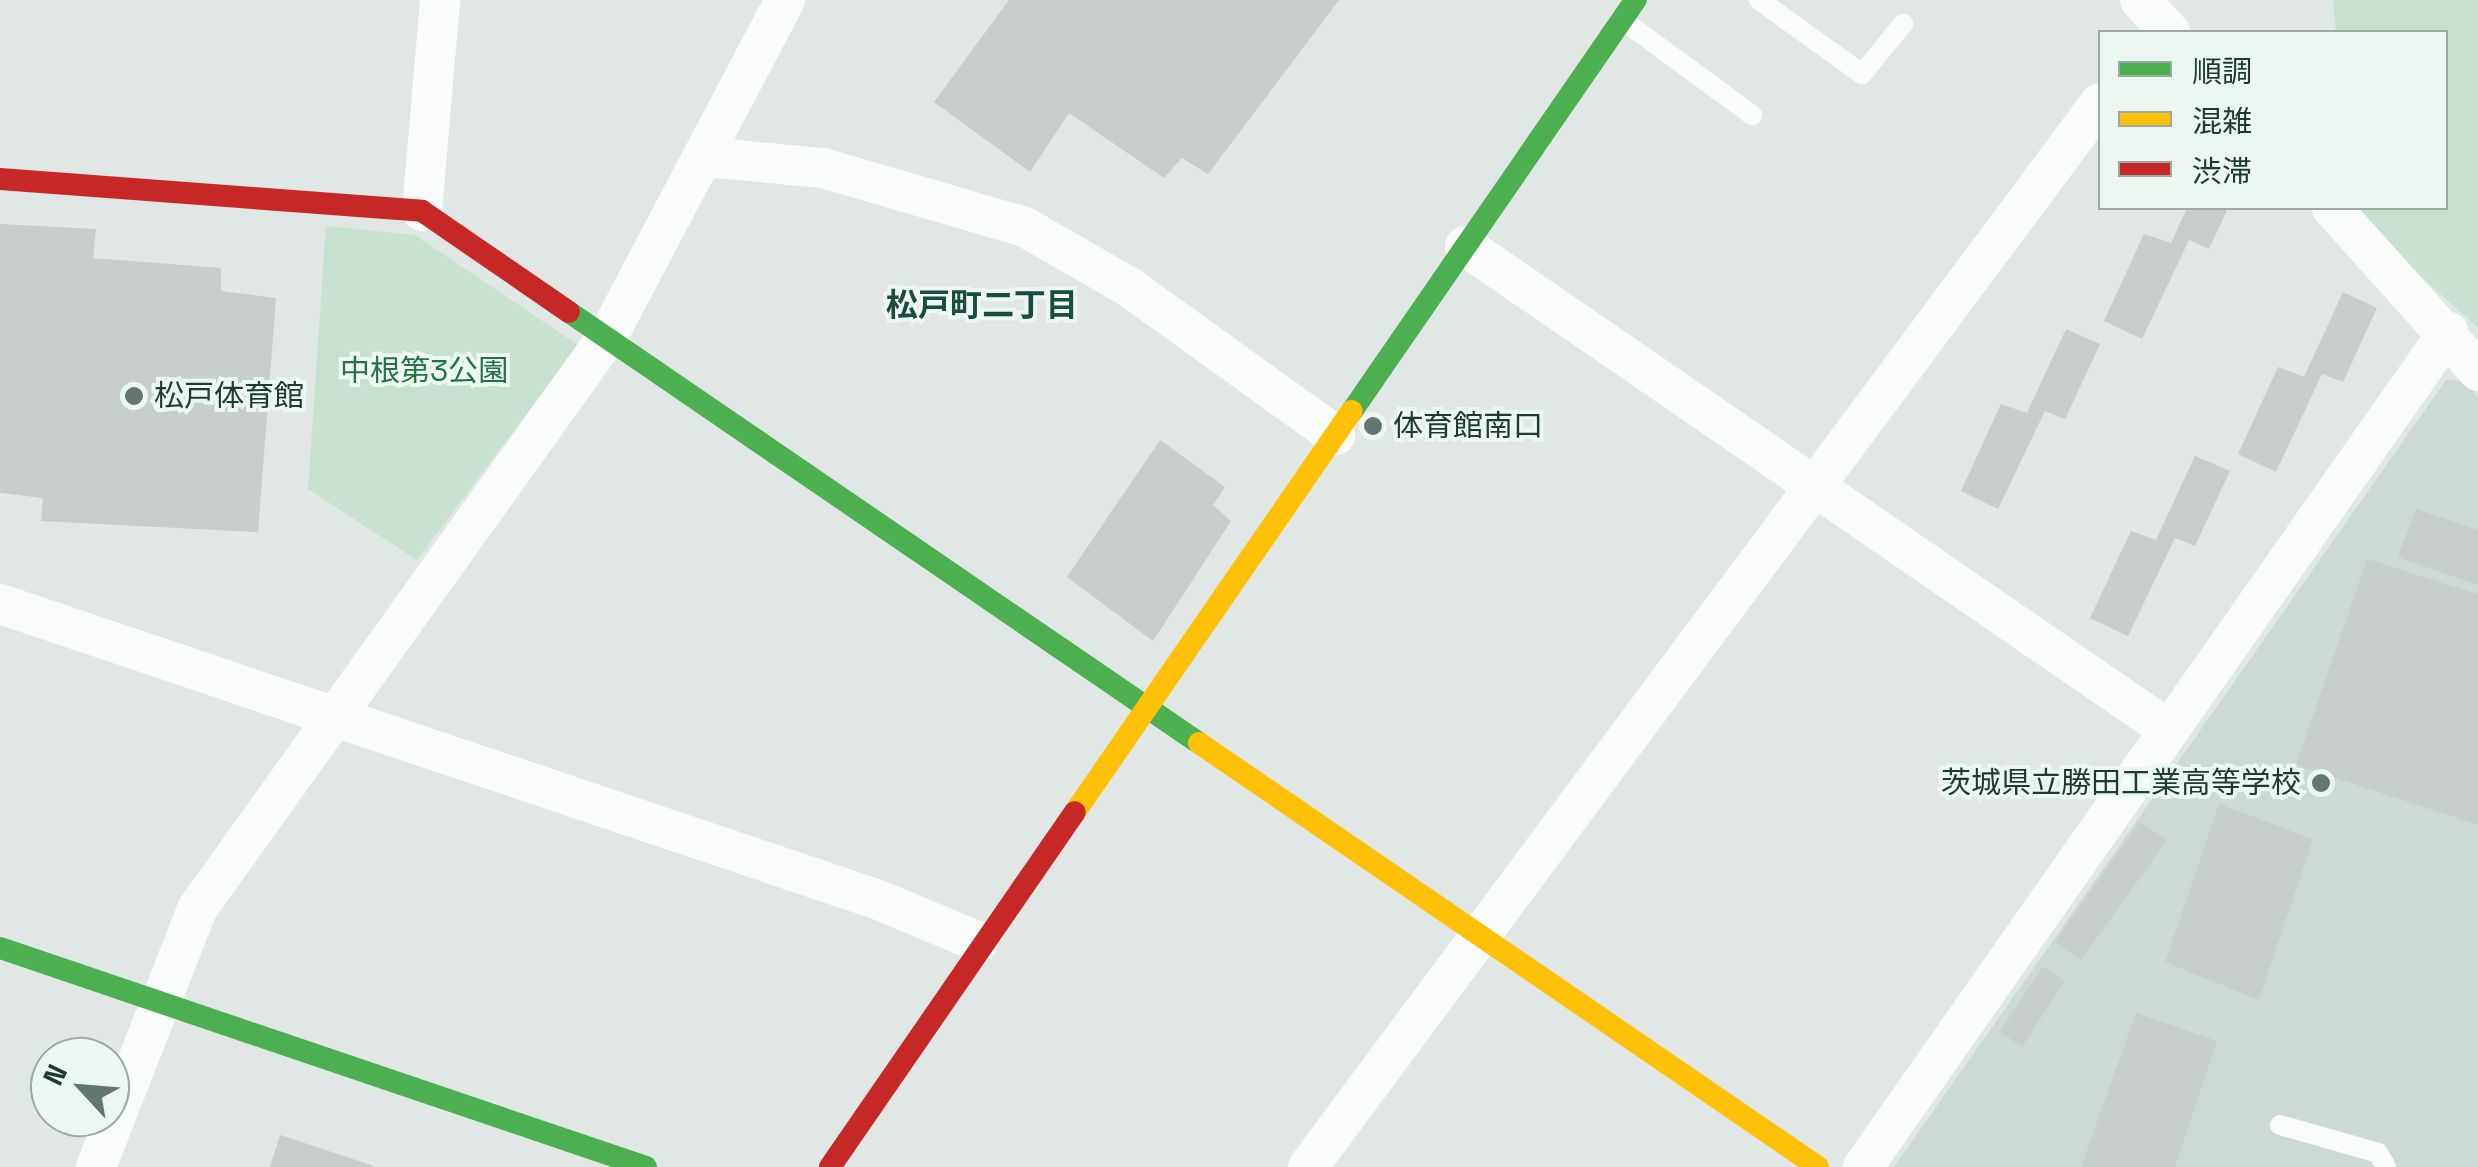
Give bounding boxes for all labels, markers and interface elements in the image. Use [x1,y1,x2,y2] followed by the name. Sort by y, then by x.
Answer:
[2098,30,2448,210] legend
[2192,52,2252,91] text: 順調
[2192,102,2252,141] text: 混雑
[2192,152,2252,191] text: 渋滞
[886,286,1078,324] district label: 松戸町二丁目
[340,353,508,389] park label: 中根第3公園
[154,378,304,414] place label: 松戸体育館
[123,385,145,407] marker: 松戸体育館
[1393,408,1543,444] place label: 体育館南口
[1362,415,1384,437] marker: 体育館南口
[1941,765,2301,801] place label: 茨城県立勝田工業高等学校
[2310,772,2332,794] marker: 茨城県立勝田工業高等学校
[30,1037,130,1137] north arrow
[35,1058,75,1091] text: N

